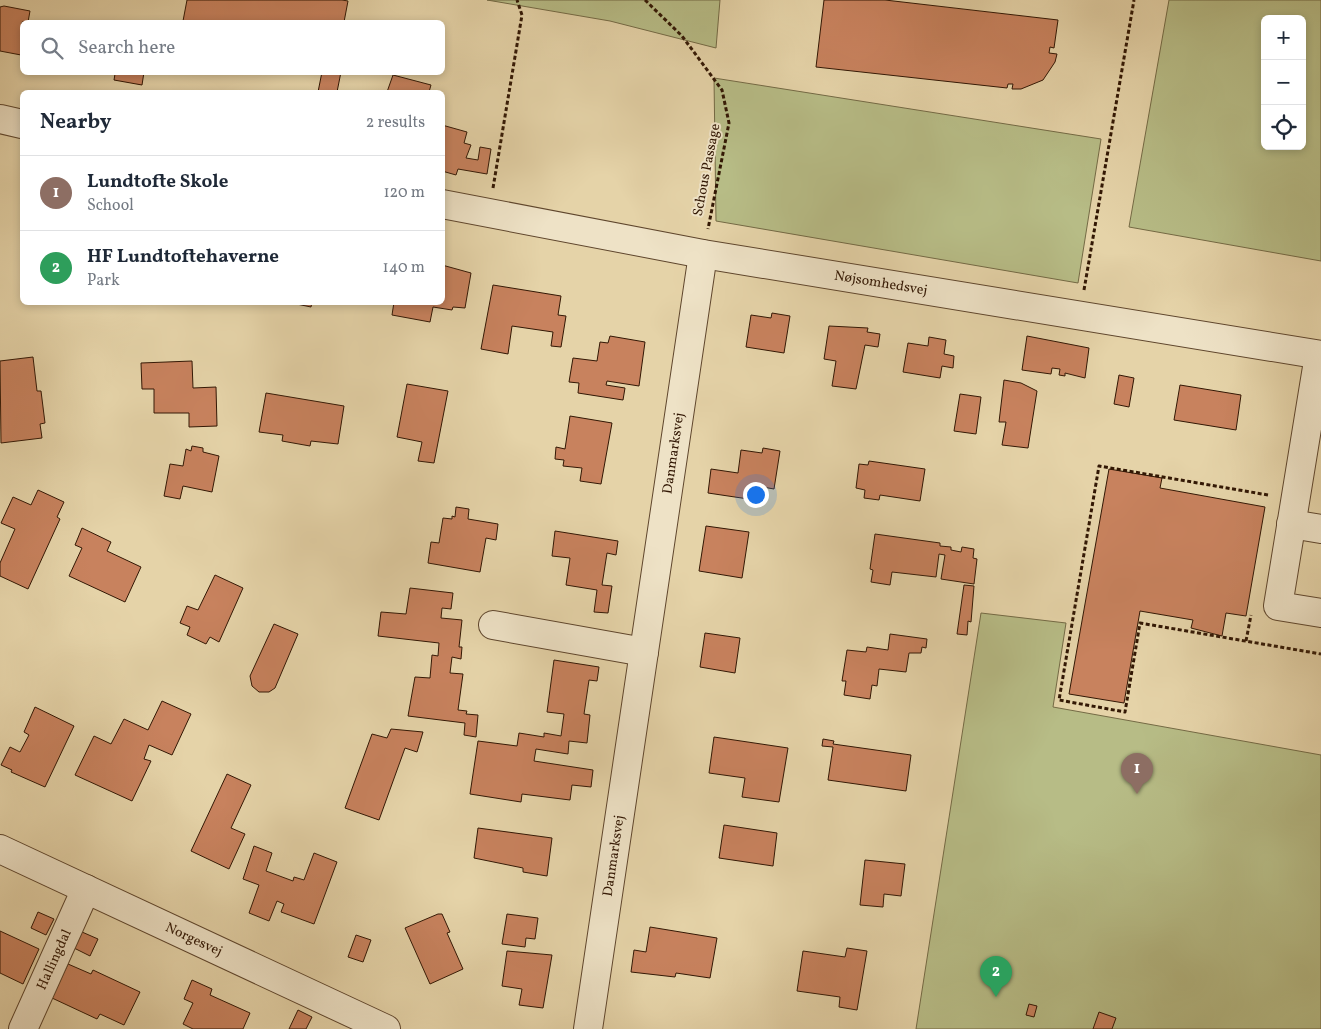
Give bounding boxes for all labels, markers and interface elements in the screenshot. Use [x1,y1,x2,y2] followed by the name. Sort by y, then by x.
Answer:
[1261,15,1306,150] map controls
[1261,15,1306,60] button: +
[20,20,445,75] search box
[38,34,66,62] icon: search
[78,35,175,61] text: Search here
[1261,60,1306,105] button: −
[1261,105,1306,150] button: locate
[40,108,111,137] text: Nearby
[366,112,425,134] text: 2 results
[689,122,725,218] street label: Schous Passage
[87,169,229,195] text: Lundtofte Skole
[53,182,59,204] text: 1
[383,182,425,204] text: 120 m
[87,195,134,217] text: School
[87,244,279,270] text: HF Lundtoftehaverne
[52,257,60,279] text: 2
[383,257,425,279] text: 140 m
[833,266,929,300] street label: Nøjsomhedsvej
[87,270,120,292] text: Park
[658,411,689,495] street label: Danmarksvej
[743,482,769,508] your location
[1121,753,1153,794] pin: 1
[598,814,629,898] street label: Danmarksvej
[162,918,226,961] street label: Norgesvej
[32,926,76,993] street label: Hallingdal
[980,956,1012,997] pin: 2

